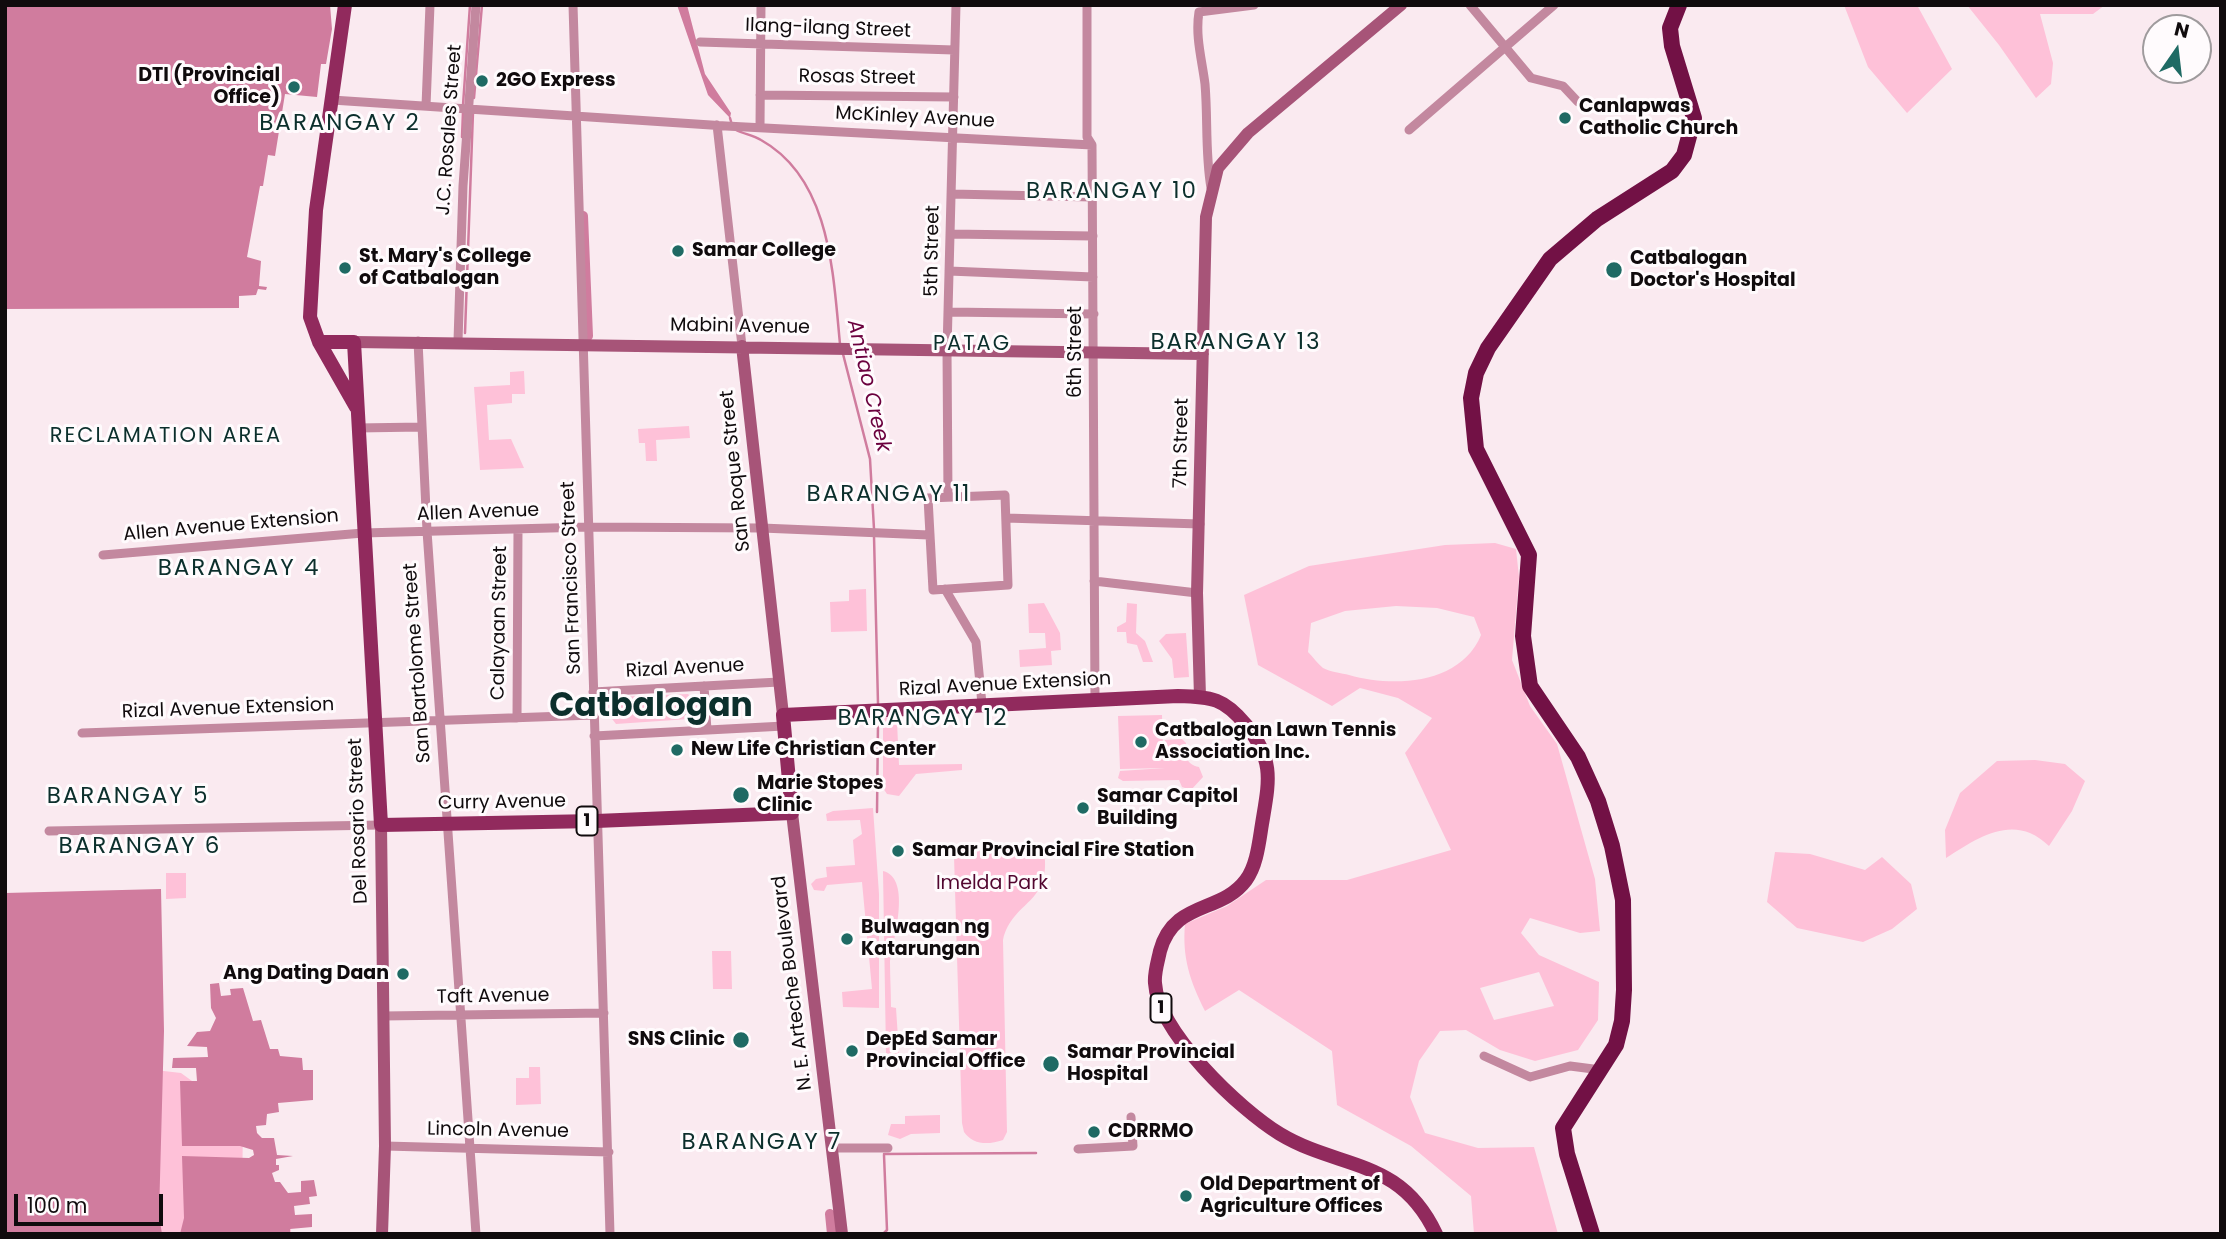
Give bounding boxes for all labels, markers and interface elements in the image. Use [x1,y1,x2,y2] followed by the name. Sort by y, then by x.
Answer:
[2142,14,2212,84] north arrow
[745,15,911,43] street label: Ilang-ilang Street
[2172,15,2192,45] text: N
[433,44,467,216] street label: J.C. Rosales Street
[138,65,280,109] place label: DTI (Provincial Office)
[798,66,916,90] street label: Rosas Street
[496,70,616,92] place label: 2GO Express
[474,73,490,89] marker: 2GO Express
[286,79,302,95] marker: DTI (Provincial Office)
[1579,96,1738,140] place label: Canlapwas Catholic Church
[835,102,995,134] street label: McKinley Avenue
[261,110,419,138] district label: BARANGAY 2
[1557,110,1573,126] marker: Canlapwas Catholic Church
[1027,178,1197,206] district label: BARANGAY 10
[921,205,945,297] street label: 5th Street
[692,240,836,262] place label: Samar College
[670,243,686,259] marker: Samar College
[359,246,531,290] place label: St. Mary's College of Catbalogan
[1630,248,1796,292] place label: Catbalogan Doctor's Hospital
[337,260,353,276] marker: St. Mary's College of Catbalogan
[1604,260,1624,280] marker: Catbalogan Doctor's Hospital
[1065,306,1087,398] street label: 6th Street
[670,314,810,340] street label: Mabini Avenue
[841,317,895,455] water label: Antiao Creek
[1152,329,1320,357] district label: BARANGAY 13
[934,332,1010,358] district label: PATAG
[716,389,756,553] street label: San Roque Street
[1170,398,1194,488] street label: 7th Street
[52,424,280,450] district label: RECLAMATION AREA
[557,481,587,675] street label: San Francisco Street
[808,481,970,509] district label: BARANGAY 11
[416,499,540,527] street label: Allen Avenue
[122,505,340,547] street label: Allen Avenue Extension
[487,546,513,700] street label: Calayaan Street
[159,555,319,583] district label: BARANGAY 4
[400,562,436,764] street label: San Bartolome Street
[625,655,745,683] street label: Rizal Avenue
[898,668,1112,702] street label: Rizal Avenue Extension
[549,688,753,728] district label: Catbalogan
[121,694,335,724] street label: Rizal Avenue Extension
[839,705,1007,733] district label: BARANGAY 12
[1155,720,1396,764] place label: Catbalogan Lawn Tennis Association Inc.
[1133,734,1149,750] marker: Catbalogan Lawn Tennis Association Inc.
[345,738,373,904] street label: Del Rosario Street
[691,739,936,761] place label: New Life Christian Center
[669,742,685,758] marker: New Life Christian Center
[757,773,884,817] place label: Marie Stopes Clinic
[48,783,208,811] district label: BARANGAY 5
[731,785,751,805] marker: Marie Stopes Clinic
[1097,786,1238,830] place label: Samar Capitol Building
[438,790,566,816] street label: Curry Avenue
[1075,800,1091,816] marker: Samar Capitol Building
[576,806,598,836] road number: 1
[60,833,220,861] district label: BARANGAY 6
[912,840,1194,862] place label: Samar Provincial Fire Station
[890,843,906,859] marker: Samar Provincial Fire Station
[936,873,1048,895] park label: Imelda Park
[769,874,817,1092] street label: N. E. Arteche Boulevard
[861,917,990,961] place label: Bulwagan ng Katarungan
[839,931,855,947] marker: Bulwagan ng Katarungan
[223,963,389,985] place label: Ang Dating Daan
[395,966,411,982] marker: Ang Dating Daan
[436,985,550,1009] street label: Taft Avenue
[1150,993,1172,1023] road number: 1
[628,1029,725,1051] place label: SNS Clinic
[866,1029,1025,1073] place label: DepEd Samar Provincial Office
[731,1030,751,1050] marker: SNS Clinic
[1067,1042,1235,1086] place label: Samar Provincial Hospital
[844,1043,860,1059] marker: DepEd Samar Provincial Office
[1041,1054,1061,1074] marker: Samar Provincial Hospital
[427,1118,569,1144] street label: Lincoln Avenue
[1108,1121,1193,1143] place label: CDRRMO
[1086,1124,1102,1140] marker: CDRRMO
[683,1129,841,1157] district label: BARANGAY 7
[1200,1174,1383,1218] place label: Old Department of Agriculture Offices
[18,1180,166,1224] scale bar
[1178,1188,1194,1204] marker: Old Department of Agriculture Offices
[27,1191,87,1220] text: 100 m

